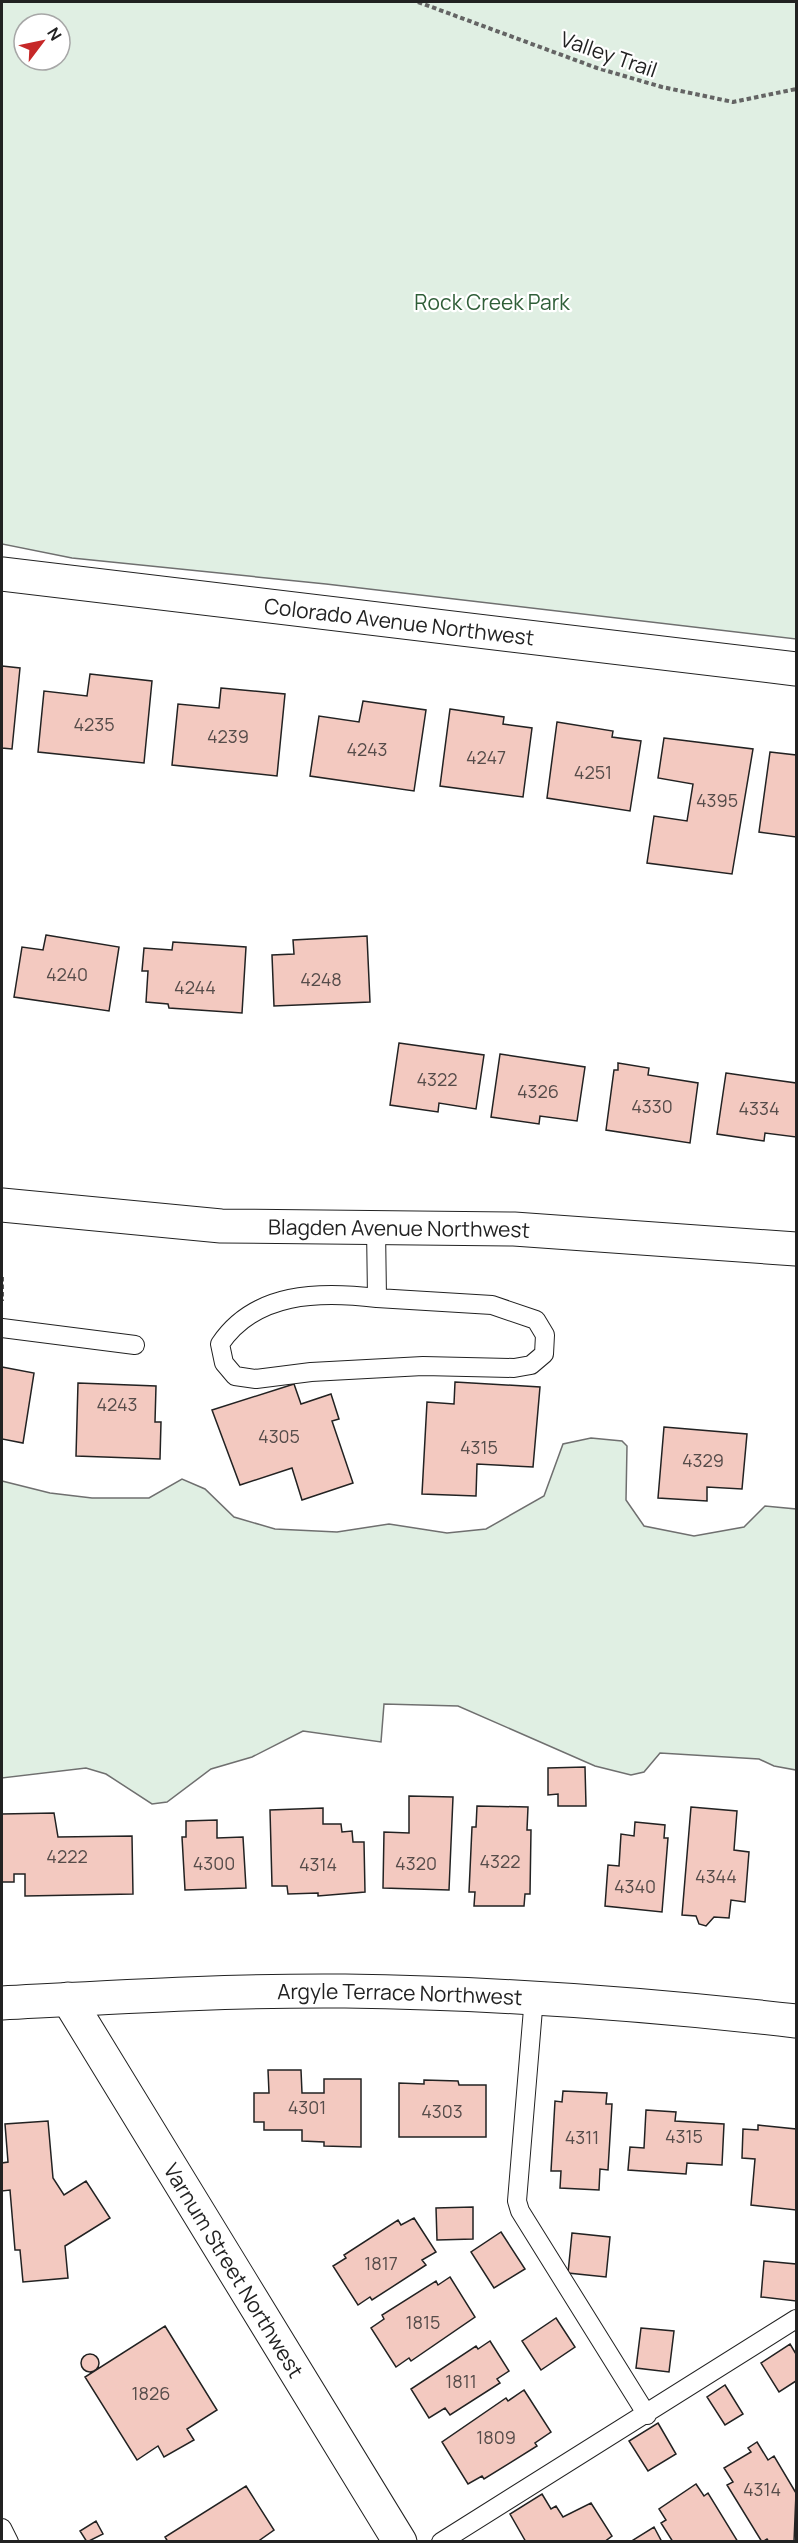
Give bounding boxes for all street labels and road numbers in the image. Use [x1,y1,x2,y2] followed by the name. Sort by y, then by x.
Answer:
[557,24,661,84] street label: Valley Trail
[263,591,536,652] street label: Colorado Avenue Northwest
[268,1212,531,1244] street label: Blagden Avenue Northwest
[277,1977,523,2011] street label: Argyle Terrace Northwest
[158,2158,310,2383] street label: Varnum Street Northwest

